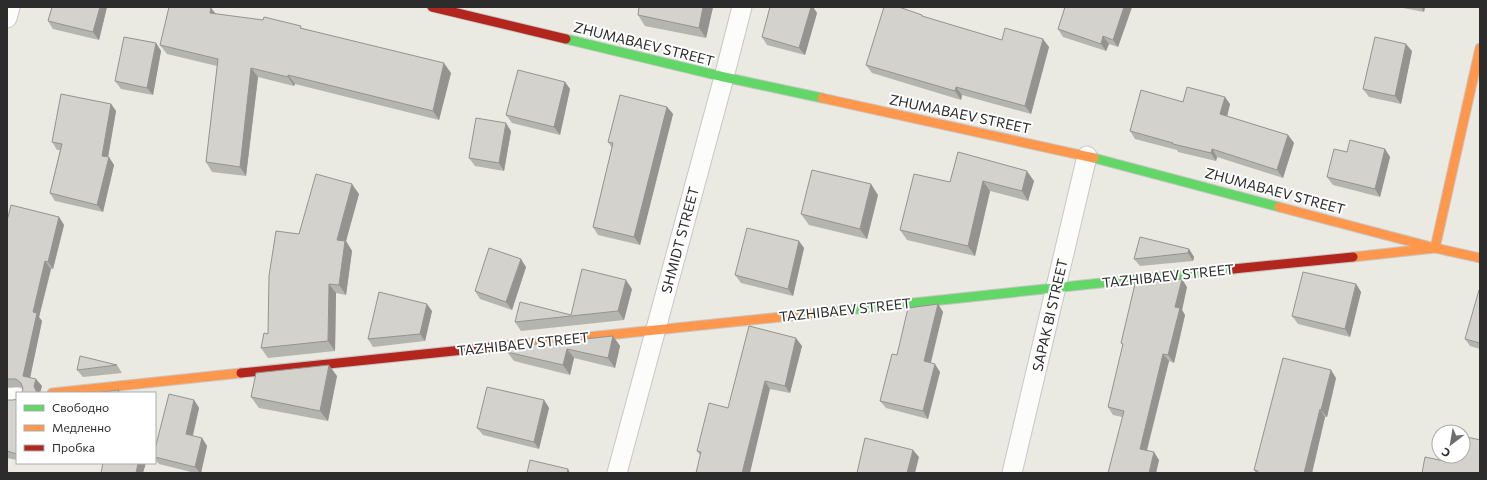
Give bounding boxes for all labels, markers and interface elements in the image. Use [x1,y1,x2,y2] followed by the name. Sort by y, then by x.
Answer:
[572,18,716,69] street label: ZHUMABAEV STREET
[888,90,1032,137] street label: ZHUMABAEV STREET
[1203,164,1347,217] street label: ZHUMABAEV STREET
[657,185,702,295] street label: SHMIDT STREET
[1028,257,1071,373] street label: SAPAK BI STREET
[1101,260,1235,291] street label: TAZHIBAEV STREET
[778,294,912,325] street label: TAZHIBAEV STREET
[456,328,590,359] street label: TAZHIBAEV STREET
[16,392,156,464] legend
[52,400,109,414] text: Свободно
[52,420,111,434] text: Медленно
[1431,424,1471,464] north arrow
[52,440,95,454] text: Пробка
[1439,445,1452,461] text: С

